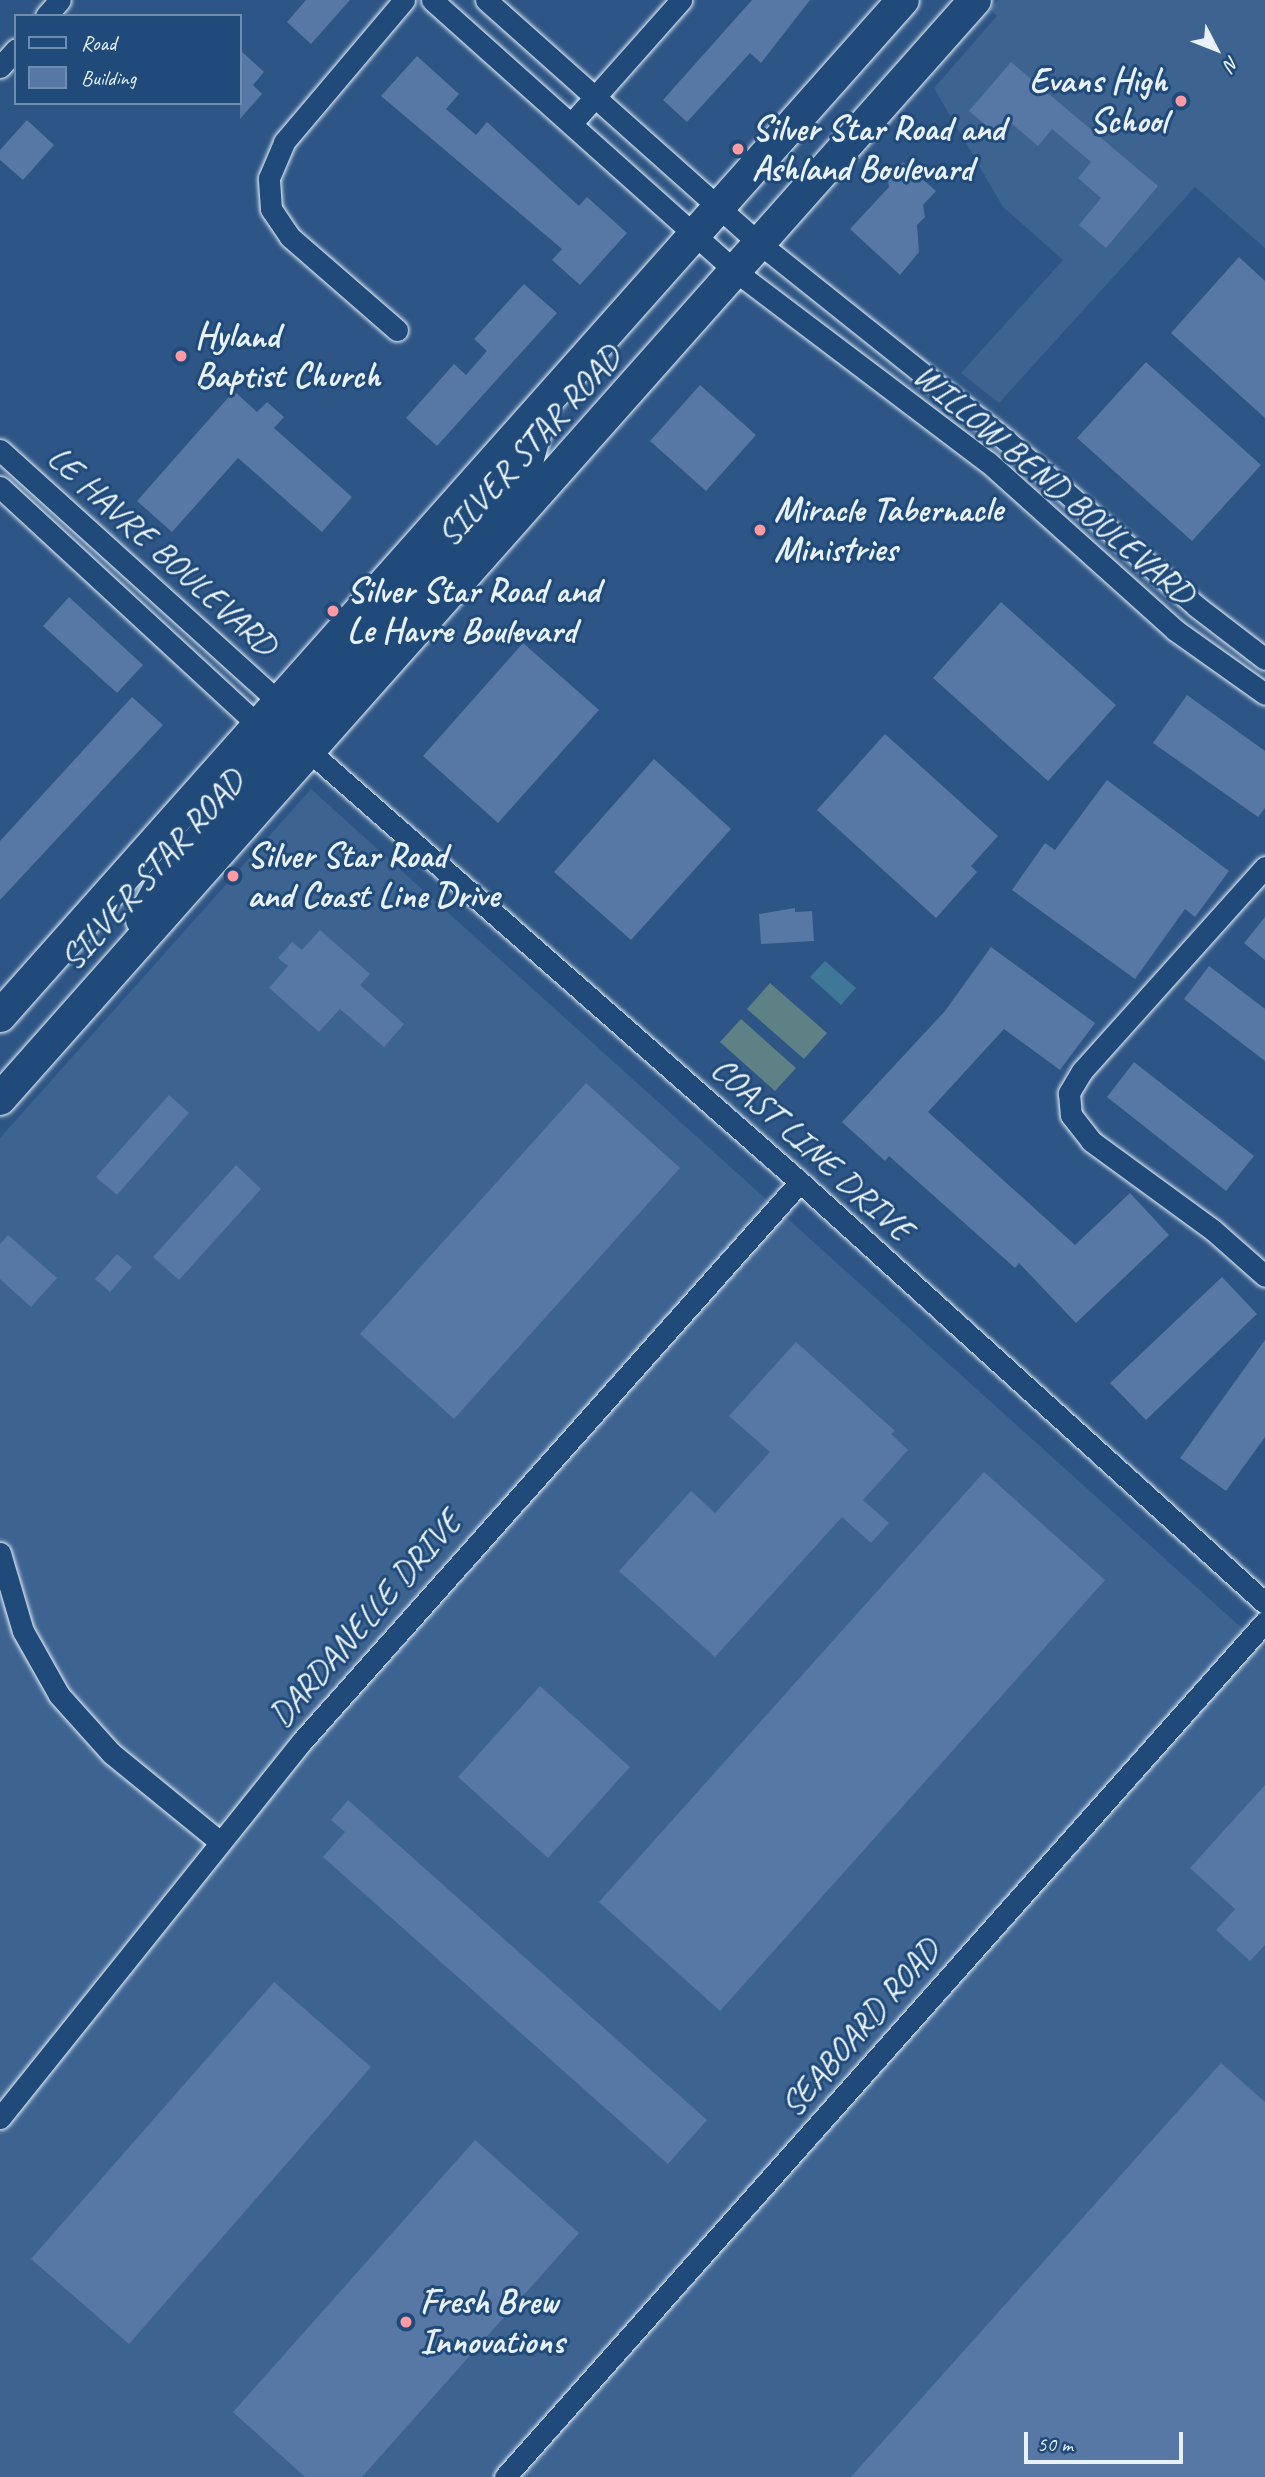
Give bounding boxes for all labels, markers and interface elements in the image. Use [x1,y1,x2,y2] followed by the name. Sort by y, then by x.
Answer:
[14,14,242,105] legend
[1181,14,1251,84] north arrow
[81,30,116,56] text: Road
[1219,51,1244,75] text: N
[1029,60,1167,142] place label: Evans High School
[81,65,136,91] text: Building
[1173,93,1189,109] marker: Evans High School
[752,108,1008,190] place label: Silver Star Road and Ashland Boulevard
[730,141,746,157] marker: Silver Star Road and Ashland Boulevard
[195,315,382,397] place label: Hyland Baptist Church
[428,337,630,555] street label: SILVER STAR ROAD
[173,348,189,364] marker: Hyland Baptist Church
[903,353,1205,615] street label: WILLOW BEND BOULEVARD
[38,437,286,665] street label: LE HAVRE BOULEVARD
[774,489,1002,571] place label: Miracle Tabernacle Ministries
[752,522,768,538] marker: Miracle Tabernacle Ministries
[347,570,603,652] place label: Silver Star Road and Le Havre Boulevard
[325,603,341,619] marker: Silver Star Road and Le Havre Boulevard
[51,761,253,979] street label: SILVER STAR ROAD
[247,835,499,917] place label: Silver Star Road and Coast Line Drive
[225,868,241,884] marker: Silver Star Road and Coast Line Drive
[703,1048,921,1250] street label: COAST LINE DRIVE
[260,1502,470,1736] street label: DARDANELLE DRIVE
[771,1930,949,2126] street label: SEABOARD ROAD
[420,2281,564,2363] place label: Fresh Brew Innovations
[398,2314,414,2330] marker: Fresh Brew Innovations
[1027,2418,1186,2462] scale bar
[1037,2431,1073,2457] text: 50 m

